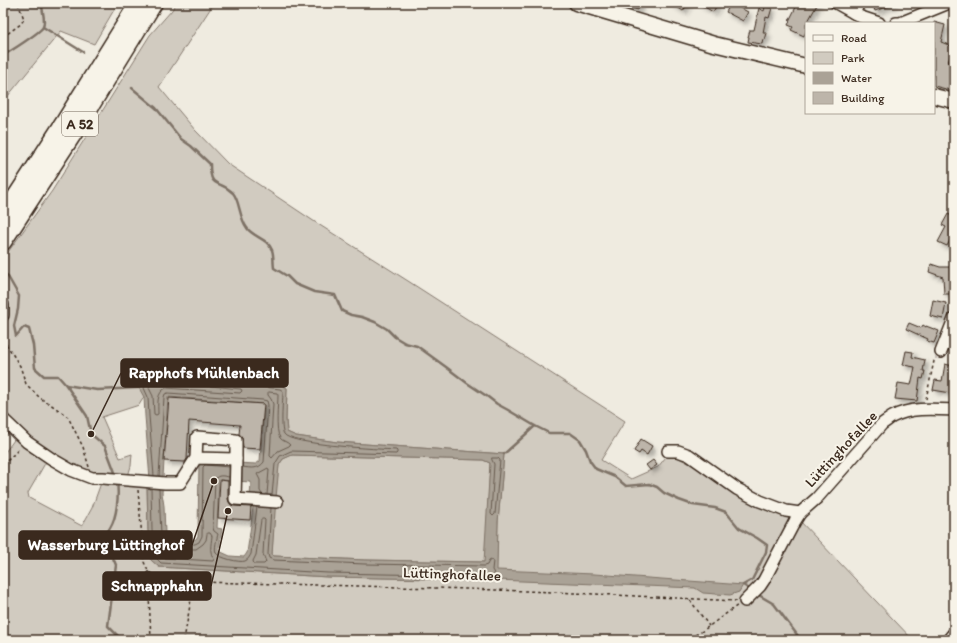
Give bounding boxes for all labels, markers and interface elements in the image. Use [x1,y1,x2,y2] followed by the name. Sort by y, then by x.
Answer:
[805,22,935,114] legend
[841,31,867,45] text: Road
[841,51,865,65] text: Park
[841,71,872,85] text: Water
[841,91,885,105] text: Building
[62,112,98,136] road number: A 52
[121,359,288,387] callout: Rapphofs Mühlenbach
[129,363,280,383] text: Rapphofs Mühlenbach
[801,407,881,491] street label: Lüttinghofallee
[19,531,192,559] callout: Wasserburg Lüttinghof
[28,535,185,555] text: Wasserburg Lüttinghof
[403,563,501,585] street label: Lüttinghofallee
[103,572,211,600] callout: Schnapphahn
[111,576,203,596] text: Schnapphahn

